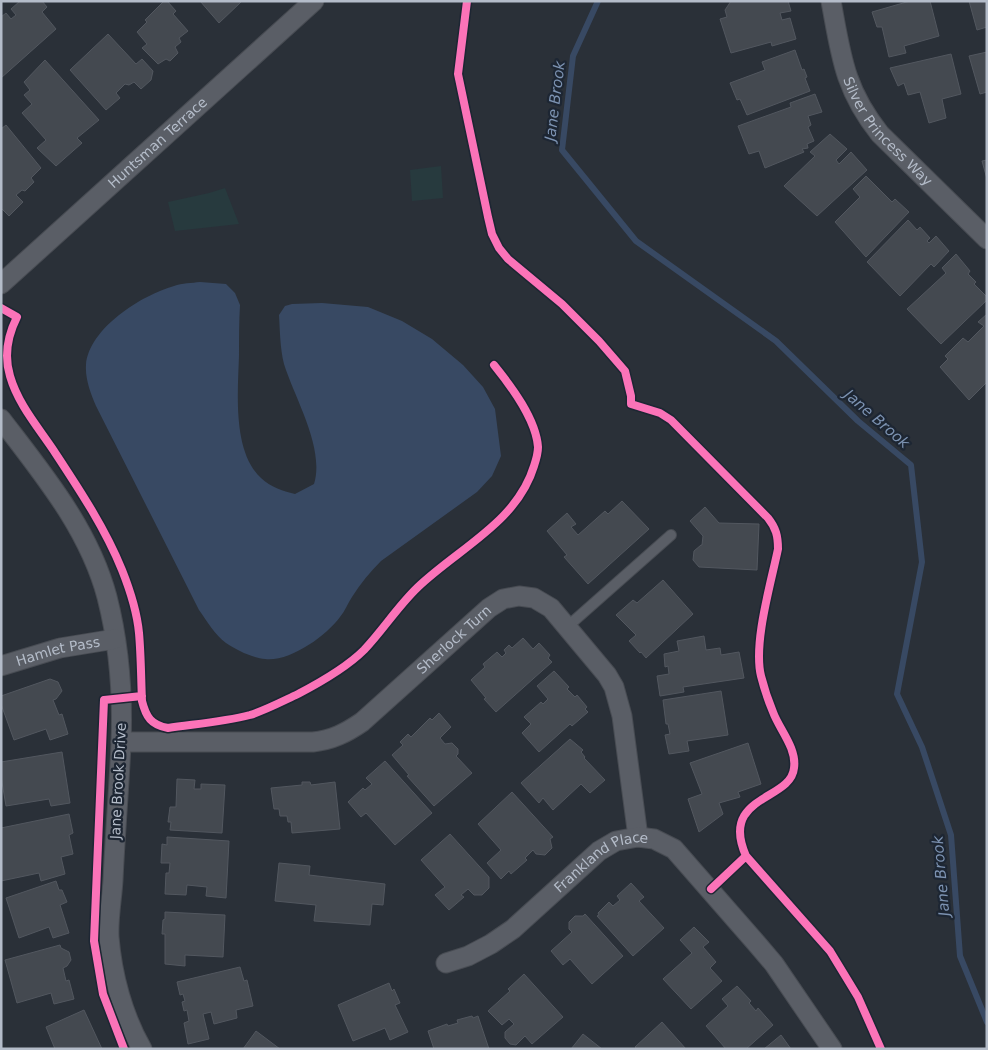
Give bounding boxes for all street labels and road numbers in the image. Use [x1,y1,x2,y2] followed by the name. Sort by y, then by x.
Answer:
[840,74,936,189] street label: Silver Princess Way
[105,94,210,191] street label: Huntsman Terrace
[413,602,494,677] street label: Sherlock Turn
[14,634,101,669] street label: Hamlet Pass
[107,722,129,841] street label: Jane Brook Drive
[551,829,649,896] street label: Frankland Place

